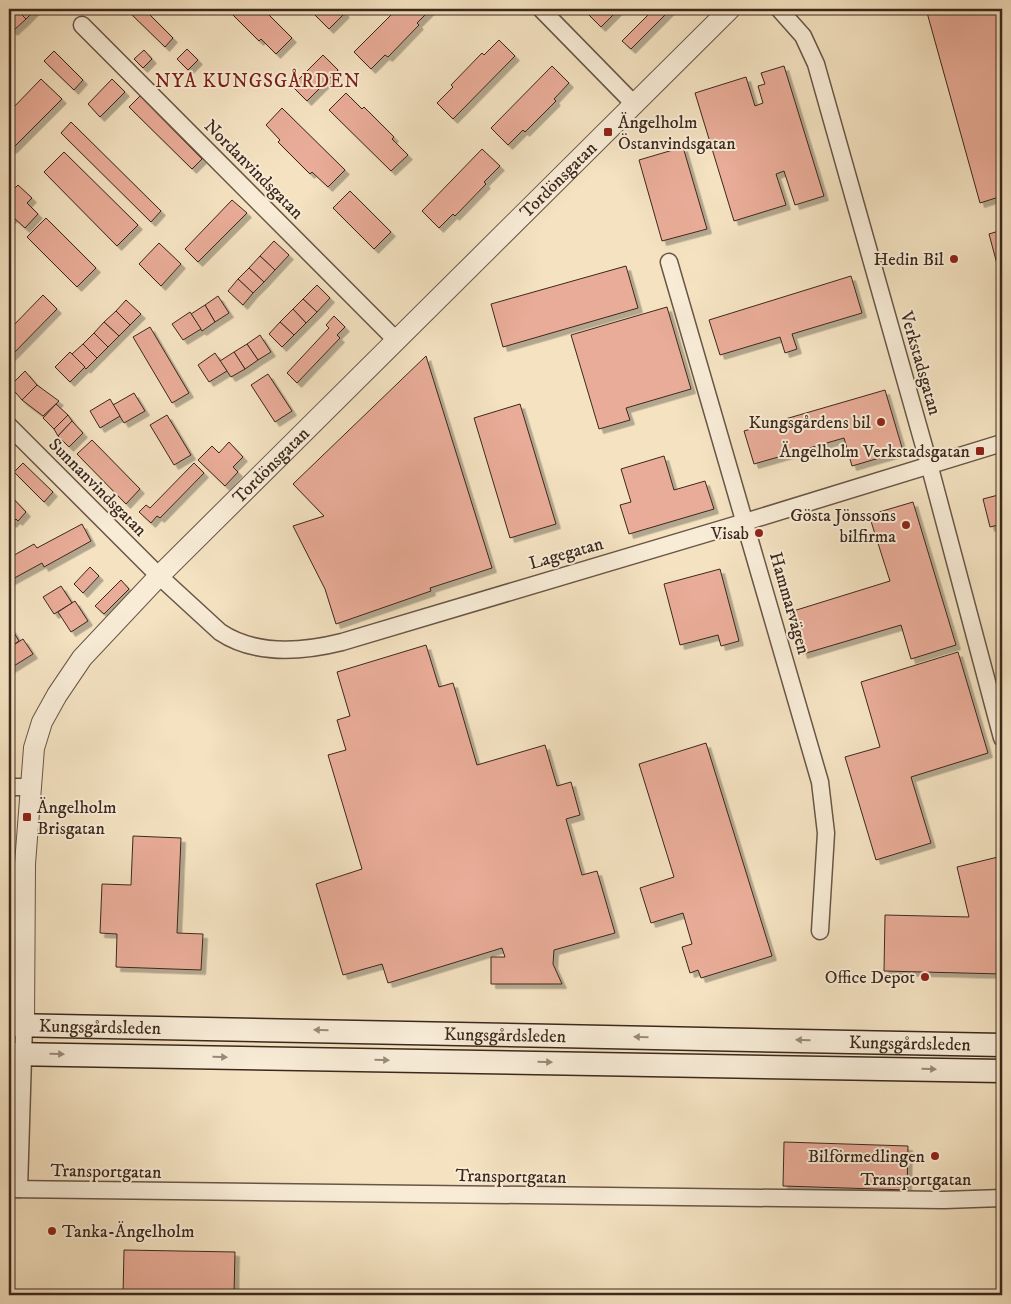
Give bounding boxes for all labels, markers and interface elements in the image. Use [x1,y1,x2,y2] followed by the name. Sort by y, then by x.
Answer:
[155,68,361,93] district label: NYA KUNGSGÅRDEN
[618,112,736,155] place label: Ängelholm Östanvindsgatan
[199,115,308,225] street label: Nordanvindsgatan
[602,126,614,138] marker: Ängelholm Östanvindsgatan
[516,137,602,223] street label: Tordönsgatan
[873,249,945,271] place label: Hedin Bil
[948,253,960,265] marker: Hedin Bil
[894,308,946,418] street label: Verkstadsgatan
[748,412,872,434] place label: Kungsgårdens bil
[875,416,887,428] marker: Kungsgårdens bil
[228,423,315,509] street label: Tordönsgatan
[44,434,151,542] street label: Sunnanvindsgatan
[780,441,971,463] place label: Ängelholm Verkstadsgatan
[974,445,986,457] marker: Ängelholm Verkstadsgatan
[790,505,896,548] place label: Gösta Jönssons bilfirma
[900,519,912,531] marker: Gösta Jönssons bilfirma
[710,523,749,545] place label: Visab
[753,527,765,539] marker: Visab
[527,533,606,575] street label: Lagegatan
[764,549,814,658] street label: Hammarvägen
[37,797,116,840] place label: Ängelholm Brisgatan
[21,811,33,823] marker: Ängelholm Brisgatan
[825,967,915,989] place label: Office Depot
[919,971,931,983] marker: Office Depot
[39,1016,162,1040] street label: Kungsgårdsleden
[444,1024,567,1048] street label: Kungsgårdsleden
[312,1026,328,1034] one-way arrow
[849,1032,972,1056] street label: Kungsgårdsleden
[632,1033,648,1041] one-way arrow
[795,1036,811,1044] one-way arrow
[50,1050,66,1058] one-way arrow
[212,1053,228,1061] one-way arrow
[375,1056,391,1064] one-way arrow
[537,1059,553,1067] one-way arrow
[922,1065,938,1073] one-way arrow
[808,1146,926,1168] place label: Bilförmedlingen
[929,1150,941,1162] marker: Bilförmedlingen
[50,1160,162,1184] street label: Transportgatan
[455,1165,567,1189] street label: Transportgatan
[861,1169,972,1191] street label: Transportgatan
[62,1221,194,1243] place label: Tanka-Ängelholm
[46,1225,58,1237] marker: Tanka-Ängelholm

